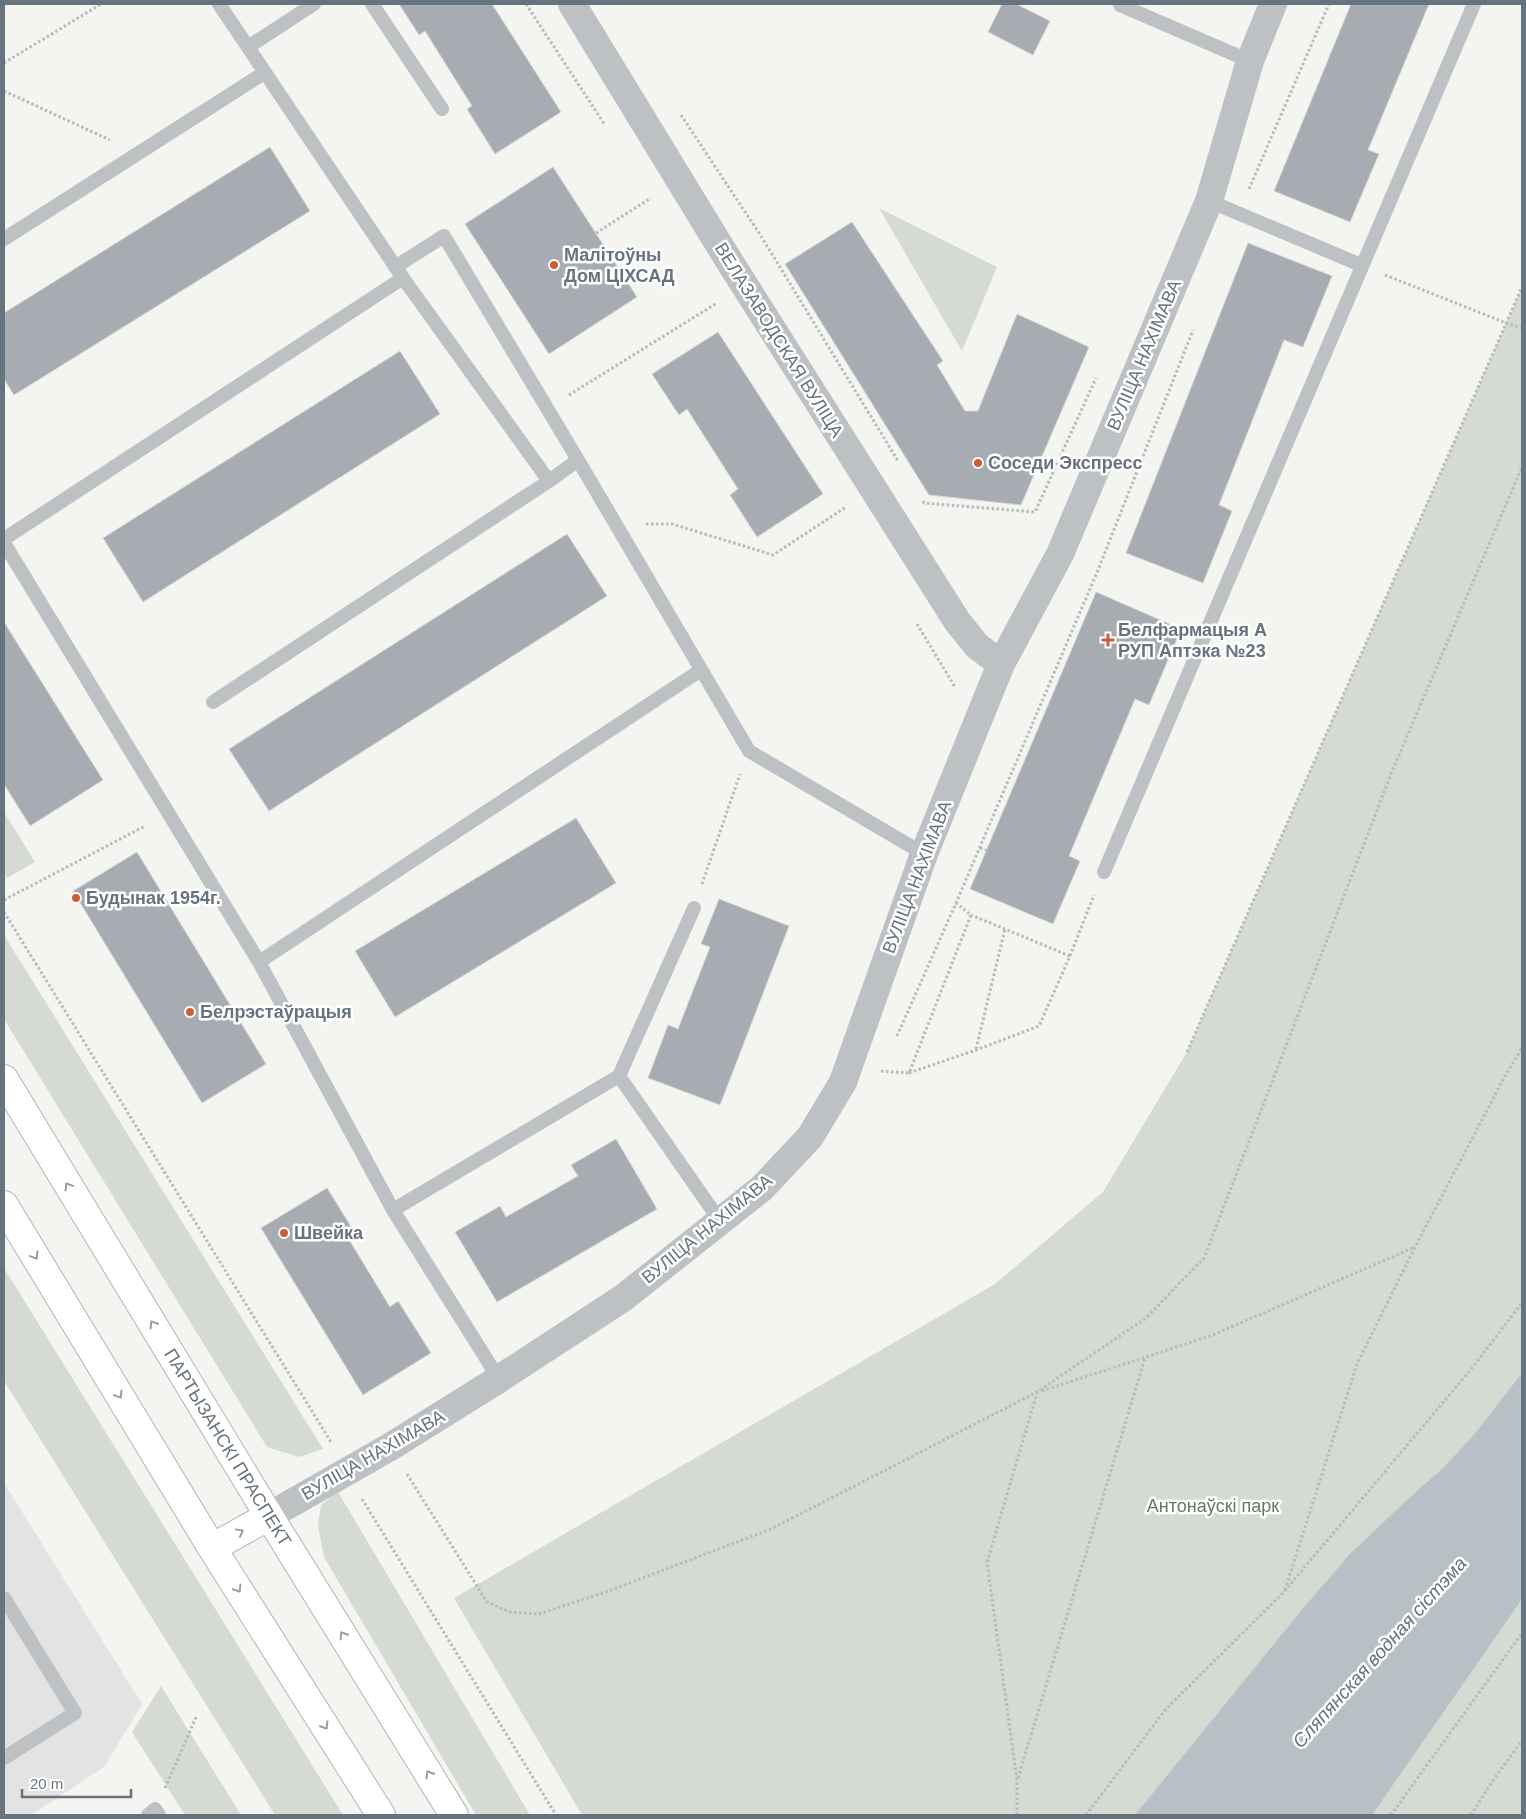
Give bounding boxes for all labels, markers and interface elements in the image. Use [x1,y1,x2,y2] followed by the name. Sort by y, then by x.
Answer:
[711,239,847,441] street label: ВЕЛАЗАВОДСКАЯ ВУЛІЦА
[564,245,675,286] place label: Малітоўны Дом ЦІХСАД
[548,259,560,271] marker: Малітоўны Дом ЦІХСАД
[1103,277,1185,433] street label: ВУЛІЦА НАХІМАВА
[988,453,1143,473] place label: Соседи Экспресс
[972,457,984,469] marker: Соседи Экспресс
[1118,620,1267,661] place label: Белфармацыя А РУП Аптэка №23
[1102,634,1114,646] marker: Белфармацыя А РУП Аптэка №23
[879,798,955,956] street label: ВУЛІЦА НАХІМАВА
[86,888,221,908] place label: Будынак 1954г.
[70,892,82,904] marker: Будынак 1954г.
[200,1002,352,1022] place label: Белрэстаўрацыя
[184,1006,196,1018] marker: Белрэстаўрацыя
[638,1170,776,1288] street label: ВУЛІЦА НАХІМАВА
[65,1182,75,1191] one-way arrow
[294,1223,364,1243] place label: Швейка
[278,1227,290,1239] marker: Швейка
[28,1251,38,1260] one-way arrow
[149,1321,159,1330] one-way arrow
[160,1345,295,1550] street label: ПАРТЫЗАНСКІ ПРАСПЕКТ
[112,1389,122,1398] one-way arrow
[298,1406,448,1504] street label: ВУЛІЦА НАХІМАВА
[1147,1496,1279,1516] park label: Антонаўскі парк
[235,1528,244,1538] one-way arrow
[1288,1553,1470,1752] water label: Сляпянская водная сістэма
[231,1584,241,1593] one-way arrow
[340,1632,350,1641] one-way arrow
[318,1721,328,1730] one-way arrow
[22,1766,131,1798] scale bar
[425,1770,435,1779] one-way arrow
[30,1775,63,1792] text: 20 m

